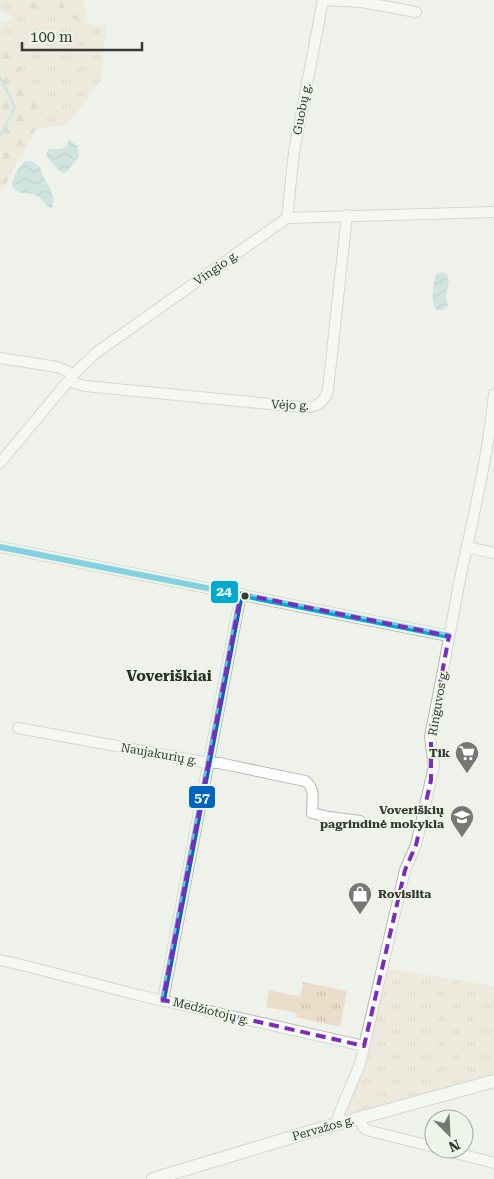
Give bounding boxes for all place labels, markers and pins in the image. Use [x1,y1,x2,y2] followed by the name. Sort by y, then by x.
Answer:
[240,591,250,601] unlabelled marker
[454,740,480,774] supermarket icon: Tik
[429,746,451,760] place label: Tik
[320,803,444,831] place label: Voveriškių pagrindinė mokykla
[449,804,475,838] school or university icon: Voveriškių pagrindinė mokykla
[347,881,373,915] shop icon: Rovislita
[378,887,431,901] place label: Rovislita

